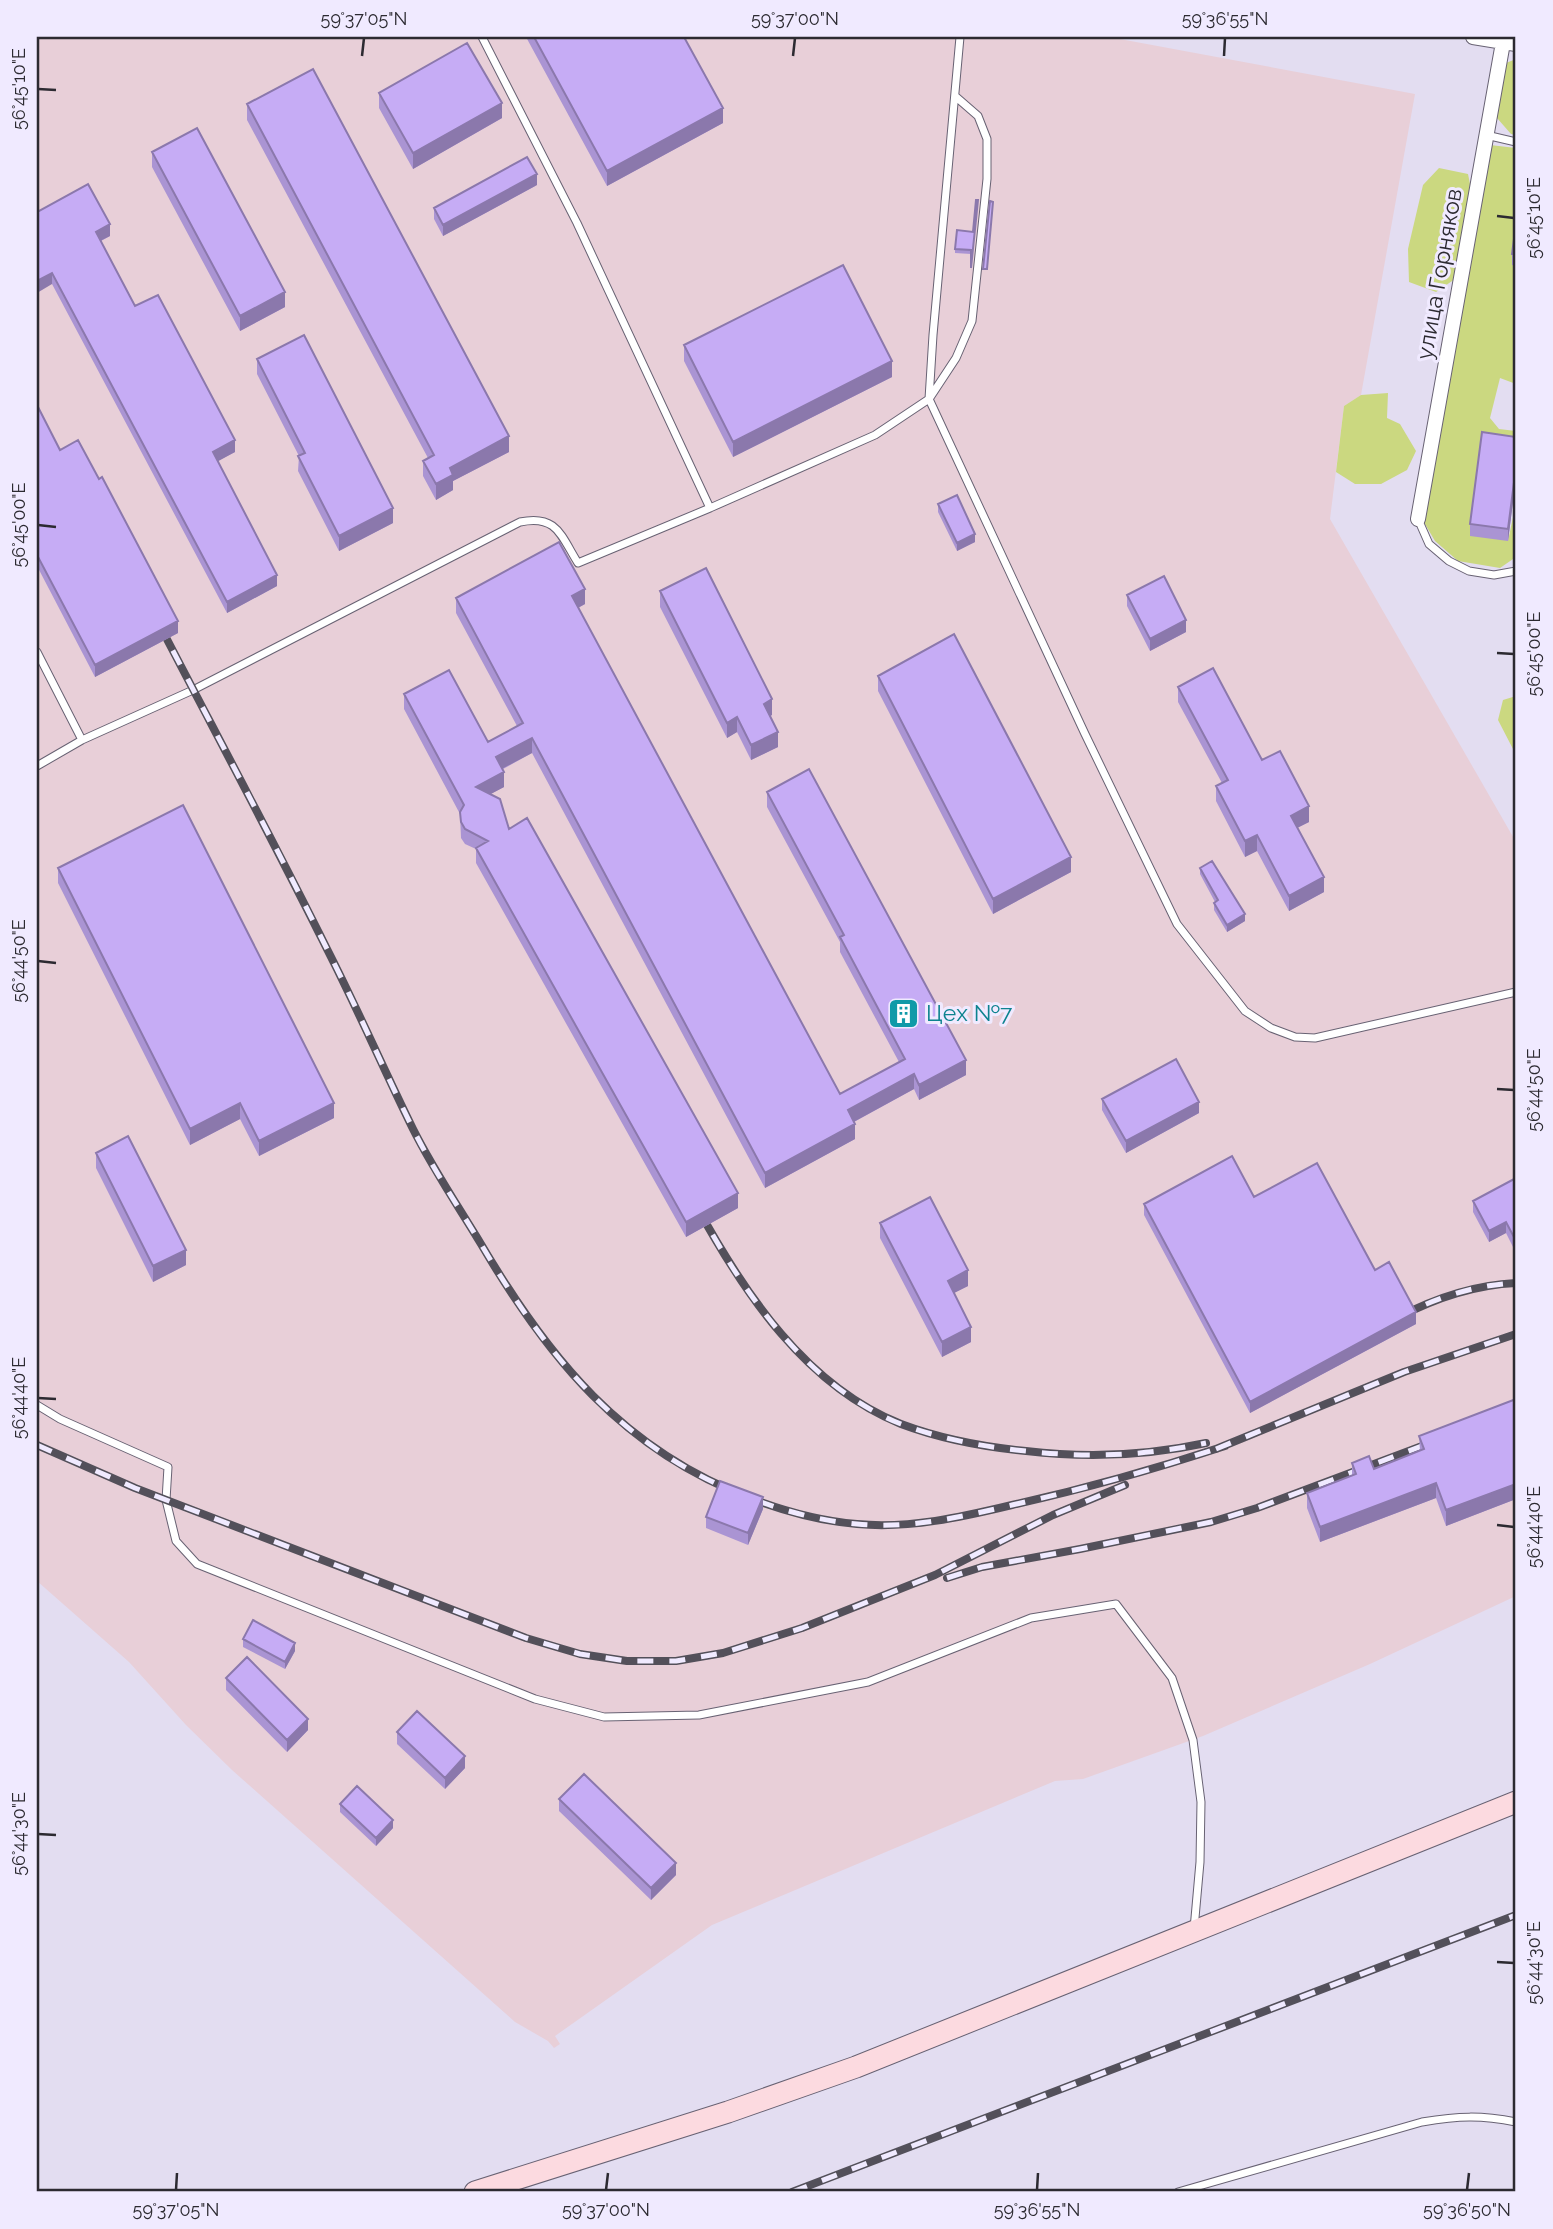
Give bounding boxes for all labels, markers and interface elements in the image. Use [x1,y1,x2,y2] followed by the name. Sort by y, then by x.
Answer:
[321,8,407,29] text: 59°37'05"N
[751,8,839,29] text: 59°37'00"N
[1182,8,1268,29] text: 59°36'55"N
[8,48,29,130] text: 56°45'10"E
[1523,177,1544,259] text: 56°45'10"E
[1410,186,1467,362] street label: улица Горняков
[8,482,29,568] text: 56°45'00"E
[1523,611,1544,697] text: 56°45'00"E
[8,919,29,1003] text: 56°44'50"E
[886,996,920,1030] building icon: Цех №7
[926,999,1013,1026] place label: Цех №7
[1523,1048,1544,1132] text: 56°44'50"E
[8,1357,29,1439] text: 56°44'40"E
[1523,1486,1544,1568] text: 56°44'40"E
[8,1792,29,1876] text: 56°44'30"E
[1523,1921,1544,2005] text: 56°44'30"E
[133,2199,219,2220] text: 59°37'05"N
[562,2199,650,2220] text: 59°37'00"N
[994,2199,1080,2220] text: 59°36'55"N
[1423,2199,1511,2220] text: 59°36'50"N

